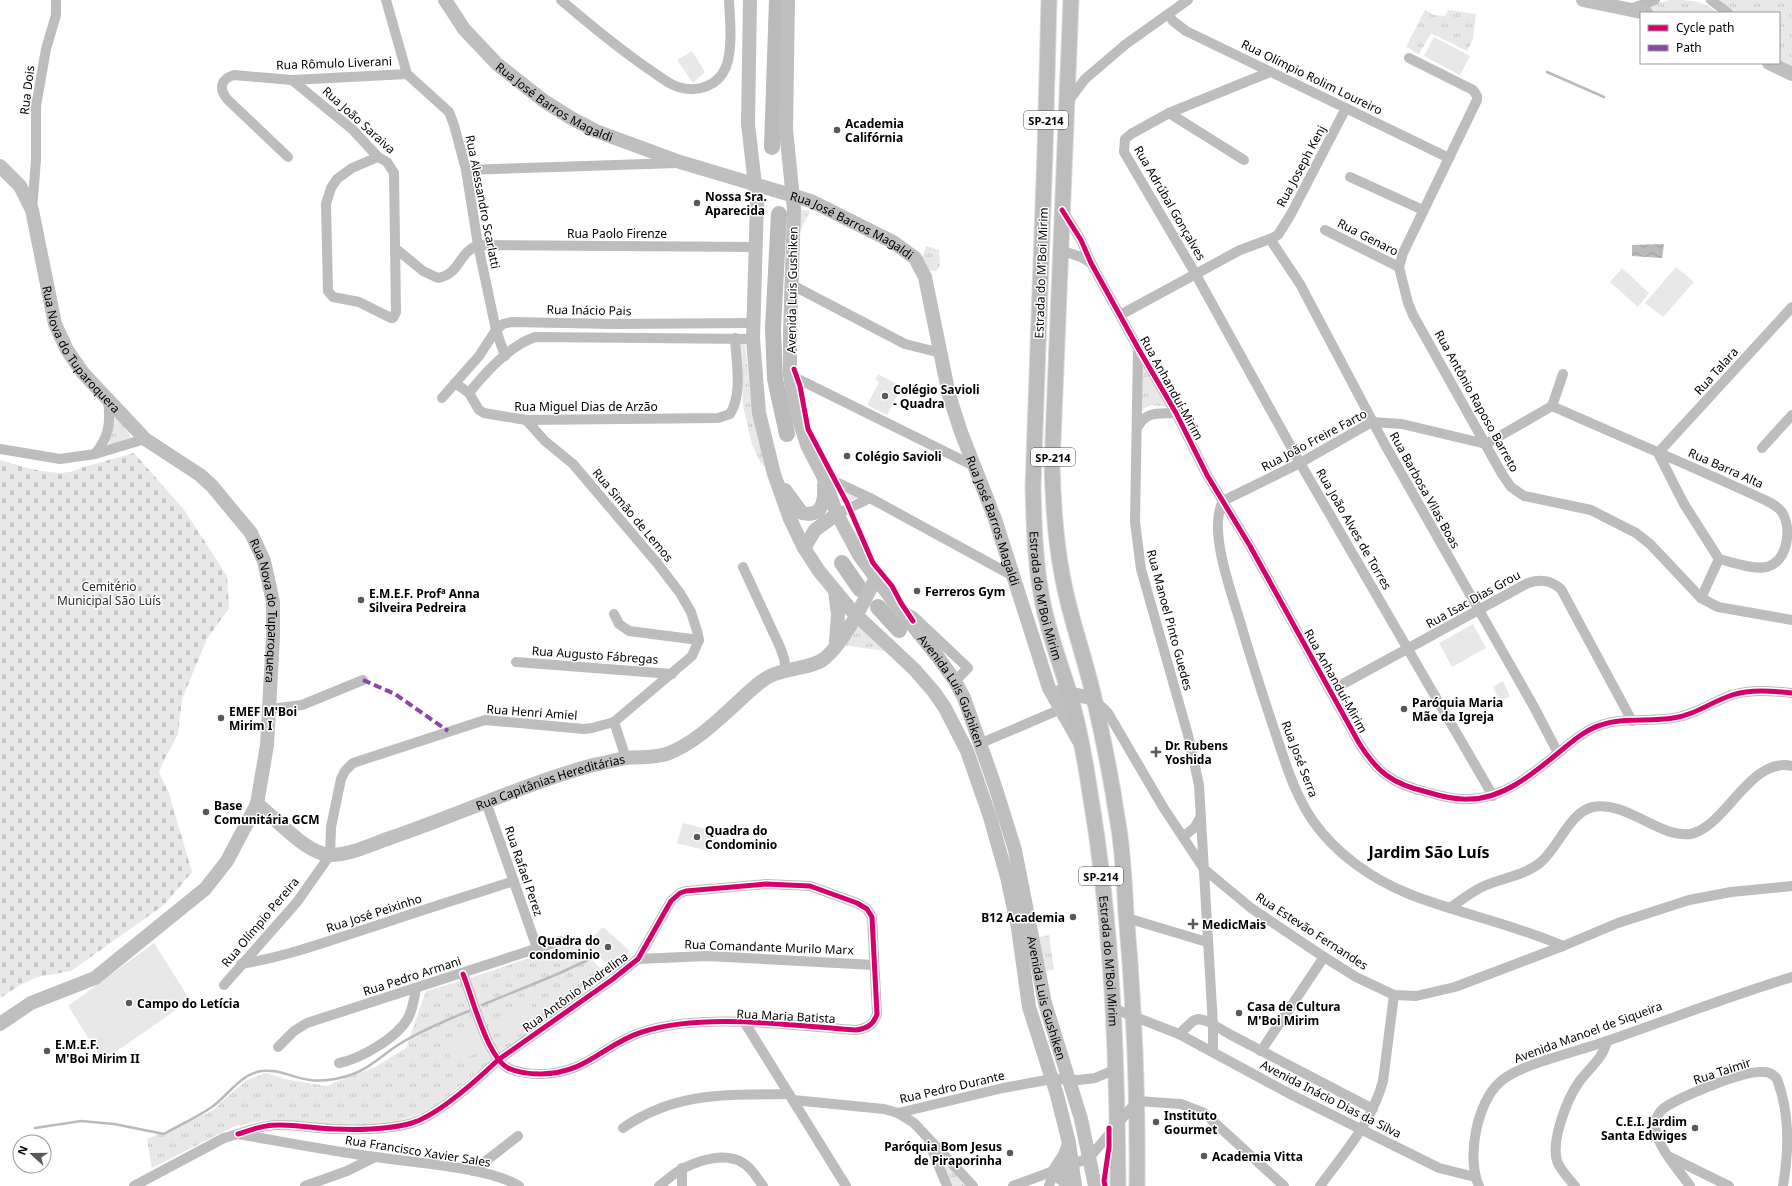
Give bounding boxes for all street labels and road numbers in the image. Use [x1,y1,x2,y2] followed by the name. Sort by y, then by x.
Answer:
[1239,35,1385,119] street label: Rua Olímpio Rolim Loureiro
[276,52,392,74] street label: Rua Rômulo Liverani
[492,58,616,145] street label: Rua José Barros Magaldi
[16,64,38,116] street label: Rua Dois
[319,83,399,157] street label: Rua João Saraiva
[1024,111,1068,129] road number: SP-214
[1272,122,1330,210] street label: Rua Joseph Kenj
[462,134,504,270] street label: Rua Alessandro Scarlatti
[1130,142,1210,264] street label: Rua Adrúbal Gonçalves
[788,187,917,263] street label: Rua José Barros Magaldi
[1030,207,1052,339] street label: Estrada do M'Boi Mirim
[1335,214,1401,260] street label: Rua Genaro
[567,225,667,242] street label: Rua Paolo Firenze
[782,226,802,354] street label: Avenida Luis Gushiken
[39,284,125,416] street label: Rua Nova do Tuparoquera
[546,301,632,319] street label: Rua Inácio Pais
[1431,327,1523,475] street label: Rua Antônio Raposo Barreto
[1136,333,1208,443] street label: Rua Anhanduí-Mirim
[1690,344,1742,398] street label: Rua Talara
[514,398,658,415] street label: Rua Miguel Dias de Arzão
[1258,405,1370,475] street label: Rua João Freire Farto
[1386,429,1464,552] street label: Rua Barbosa Vilas Boas
[1686,444,1766,492] street label: Rua Barra Alta
[1031,448,1075,466] road number: SP-214
[963,453,1024,588] street label: Rua José Barros Magaldi
[589,465,677,566] street label: Rua Simão de Lemos
[1312,465,1396,593] street label: Rua João Alves de Torres
[1026,530,1067,662] street label: Estrada do M'Boi Mirim
[246,535,282,684] street label: Rua Nova do Tuparoquera
[1143,548,1197,693] street label: Rua Manoel Pinto Guedes
[1423,566,1523,632] street label: Rua Isac Dias Grou
[1300,626,1372,736] street label: Rua Anhanduí-Mirim
[914,630,989,749] street label: Avenida Luis Gushiken
[531,642,659,668] street label: Rua Augusto Fábregas
[486,700,578,724] street label: Rua Henri Amiel
[1278,718,1322,800] street label: Rua José Serra
[473,750,627,814] street label: Rua Capitânias Hereditárias
[501,824,547,918] street label: Rua Rafael Perez
[1079,867,1123,885] road number: SP-214
[217,873,303,971] street label: Rua Olímpio Pereira
[1253,888,1372,974] street label: Rua Estevão Fernandes
[324,890,424,936] street label: Rua José Peixinho
[1096,894,1122,1027] street label: Estrada do M'Boi Mirim
[1024,934,1071,1062] street label: Avenida Luis Gushiken
[684,936,855,958] street label: Rua Comandante Murilo Marx
[519,948,631,1036] street label: Rua Antônio Andrelina
[361,952,463,1000] street label: Rua Pedro Armani
[1512,997,1664,1067] street label: Avenida Manoel de Siqueira
[736,1005,836,1027] street label: Rua Maria Batista
[1691,1054,1753,1088] street label: Rua Taimir
[1258,1056,1404,1142] street label: Avenida Inácio Dias da Silva
[898,1067,1006,1107] street label: Rua Pedro Durante
[344,1131,492,1171] street label: Rua Francisco Xavier Sales

